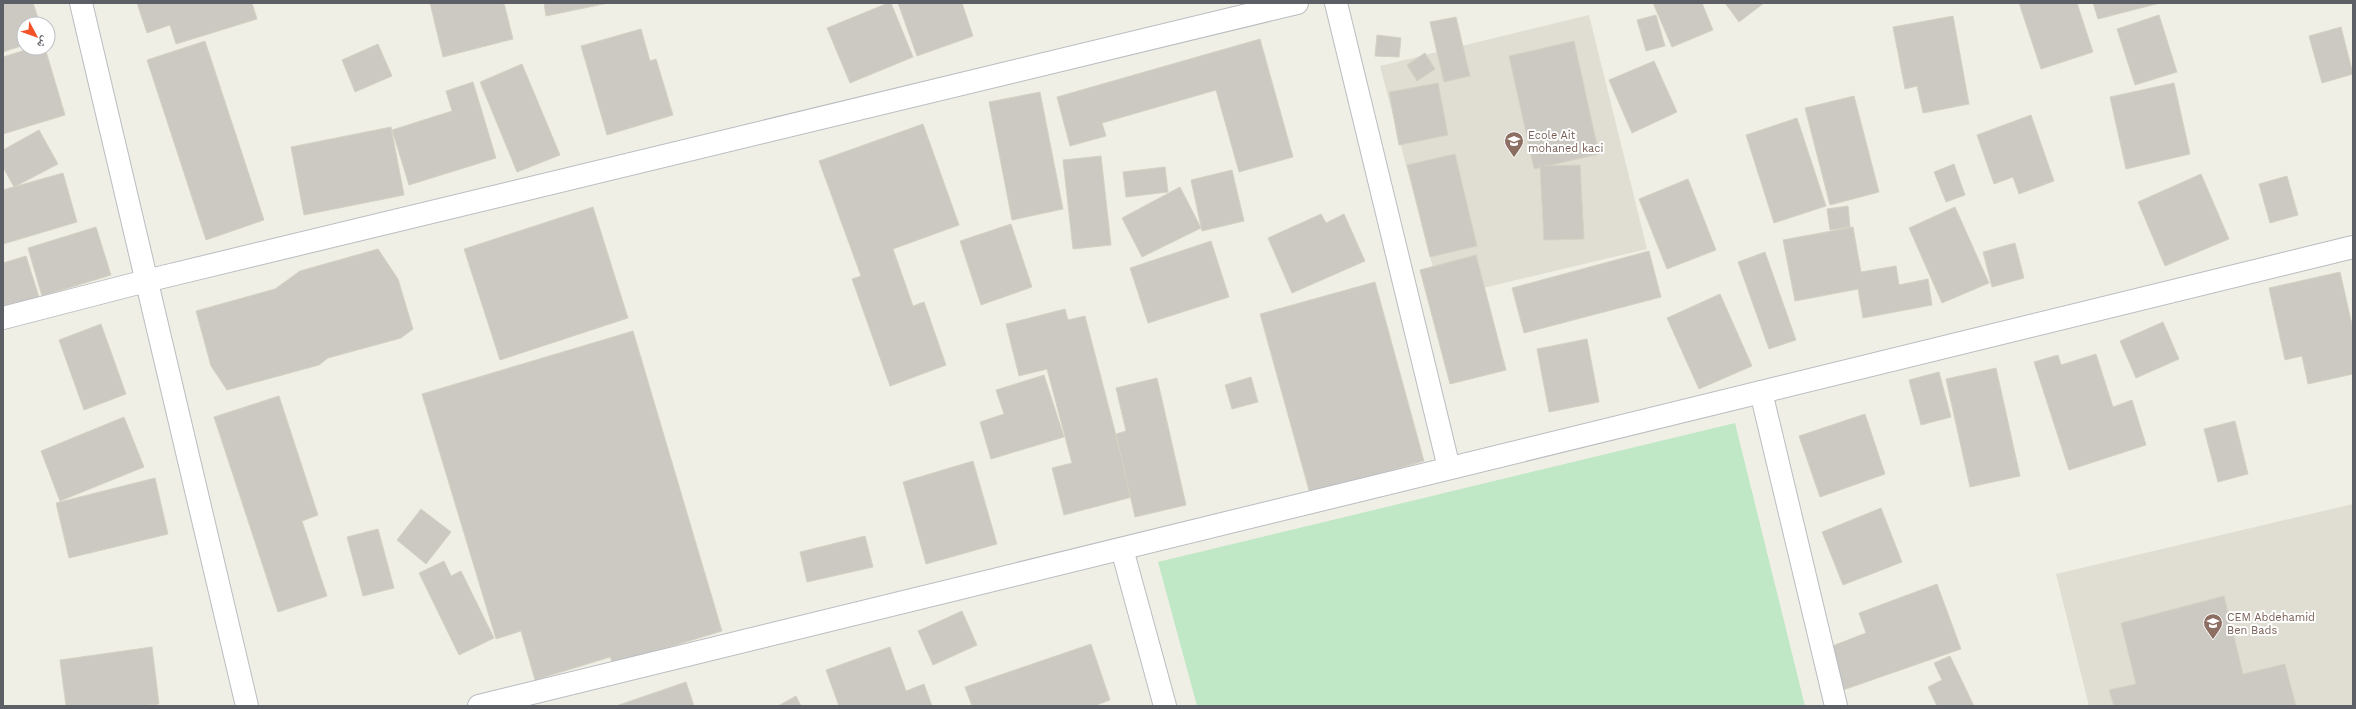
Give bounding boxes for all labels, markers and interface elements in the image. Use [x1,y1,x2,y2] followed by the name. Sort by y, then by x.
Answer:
[16,16,56,56] north arrow
[33,33,52,51] text: ش
[1528,129,1603,155] place label: Ecole Ait mohaned kaci
[1503,130,1525,158] school or university icon: Ecole Ait mohaned kaci
[2227,611,2315,637] place label: CEM Abdehamid Ben Bads
[2202,612,2224,640] school or university icon: CEM Abdehamid Ben Bads

